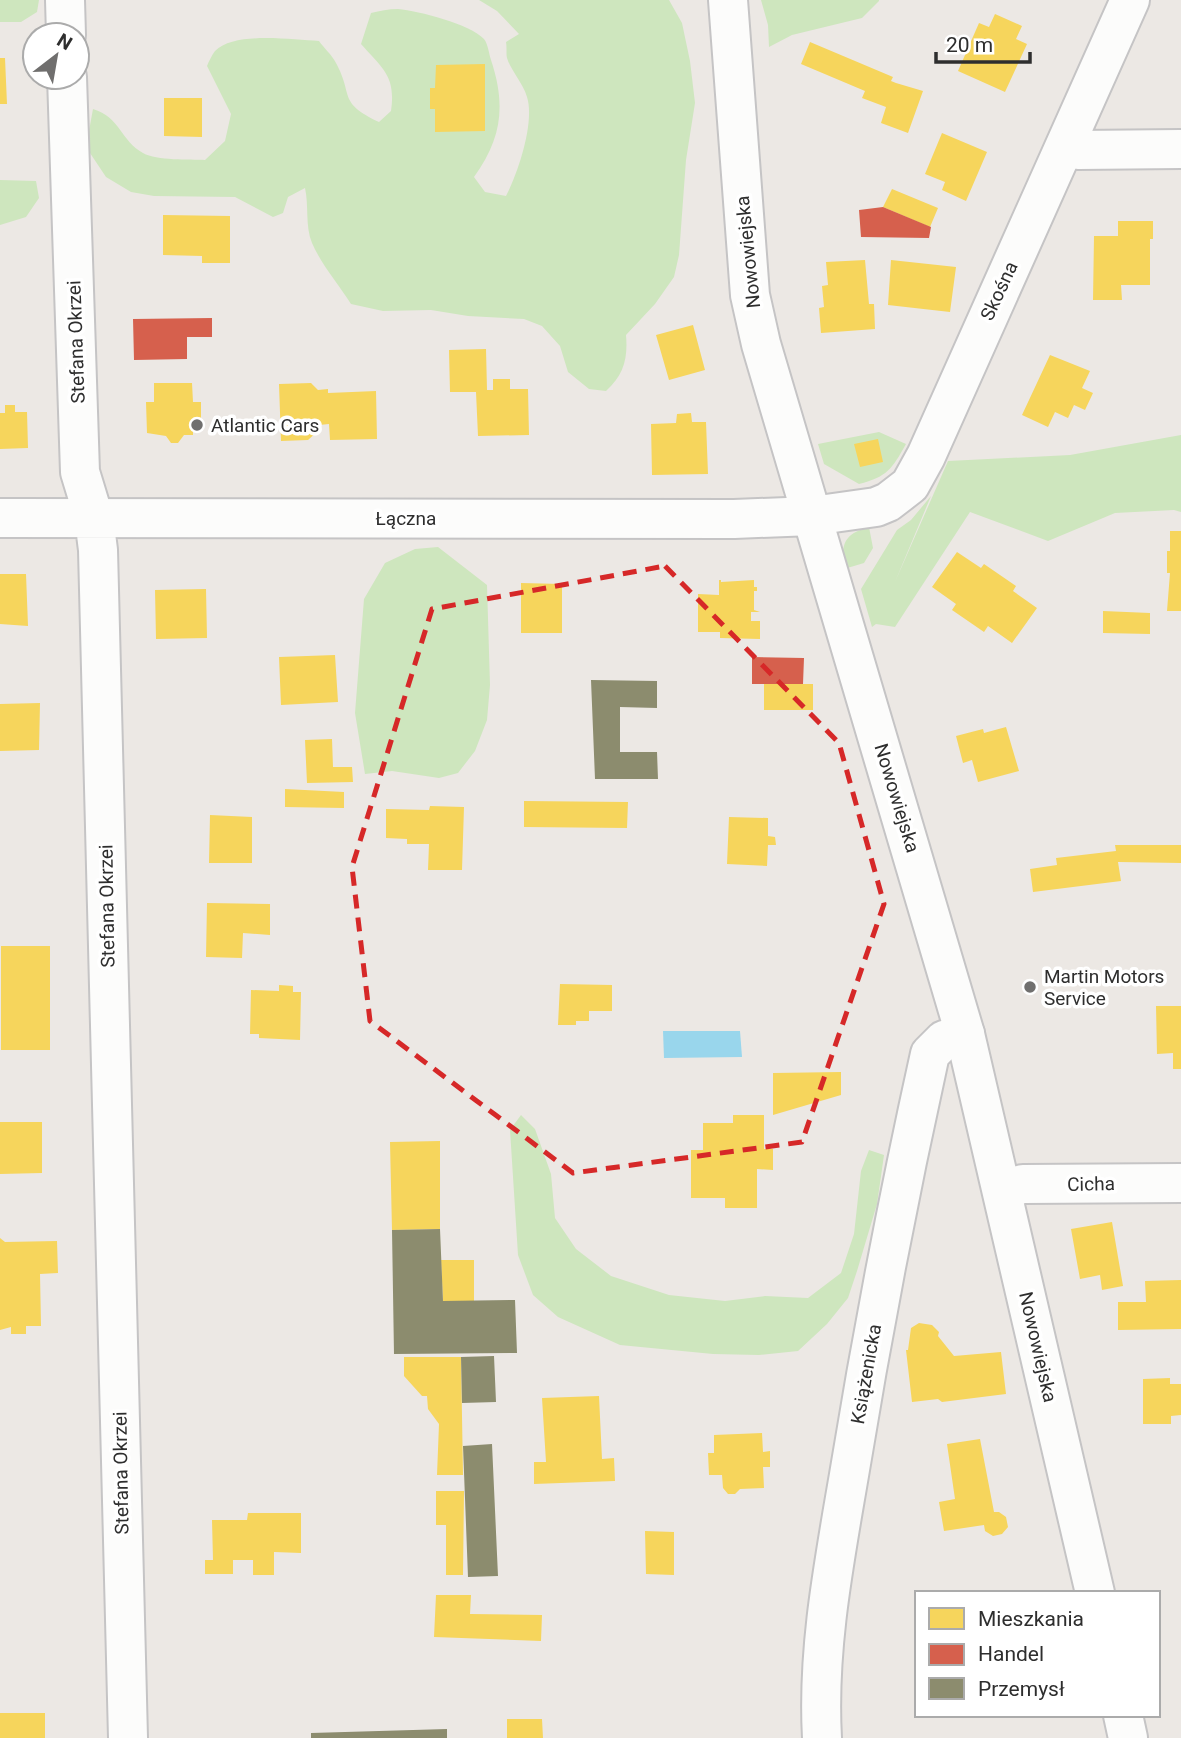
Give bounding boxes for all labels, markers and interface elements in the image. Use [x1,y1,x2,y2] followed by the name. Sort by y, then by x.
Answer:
[21,21,91,91] north arrow
[936,21,1030,65] scale bar
[53,29,76,55] text: N
[946,33,993,57] text: 20 m
[731,195,765,309] street label: Nowowiejska
[975,258,1023,324] street label: Skośna
[62,280,90,404] street label: Stefana Okrzei
[211,414,319,437] place label: Atlantic Cars
[189,417,205,433] marker: Atlantic Cars
[376,507,436,530] street label: Łączna
[870,741,924,855] street label: Nowowiejska
[94,844,120,968] street label: Stefana Okrzei
[1044,965,1164,1010] place label: Martin Motors Service
[1022,979,1038,995] marker: Martin Motors Service
[1067,1172,1115,1196] street label: Cicha
[1014,1289,1062,1405] street label: Nowowiejska
[846,1322,886,1426] street label: Książenicka
[108,1411,134,1535] street label: Stefana Okrzei
[915,1591,1160,1717] legend
[978,1607,1084,1631] text: Mieszkania
[978,1642,1044,1666] text: Handel
[978,1677,1065,1701] text: Przemysł

